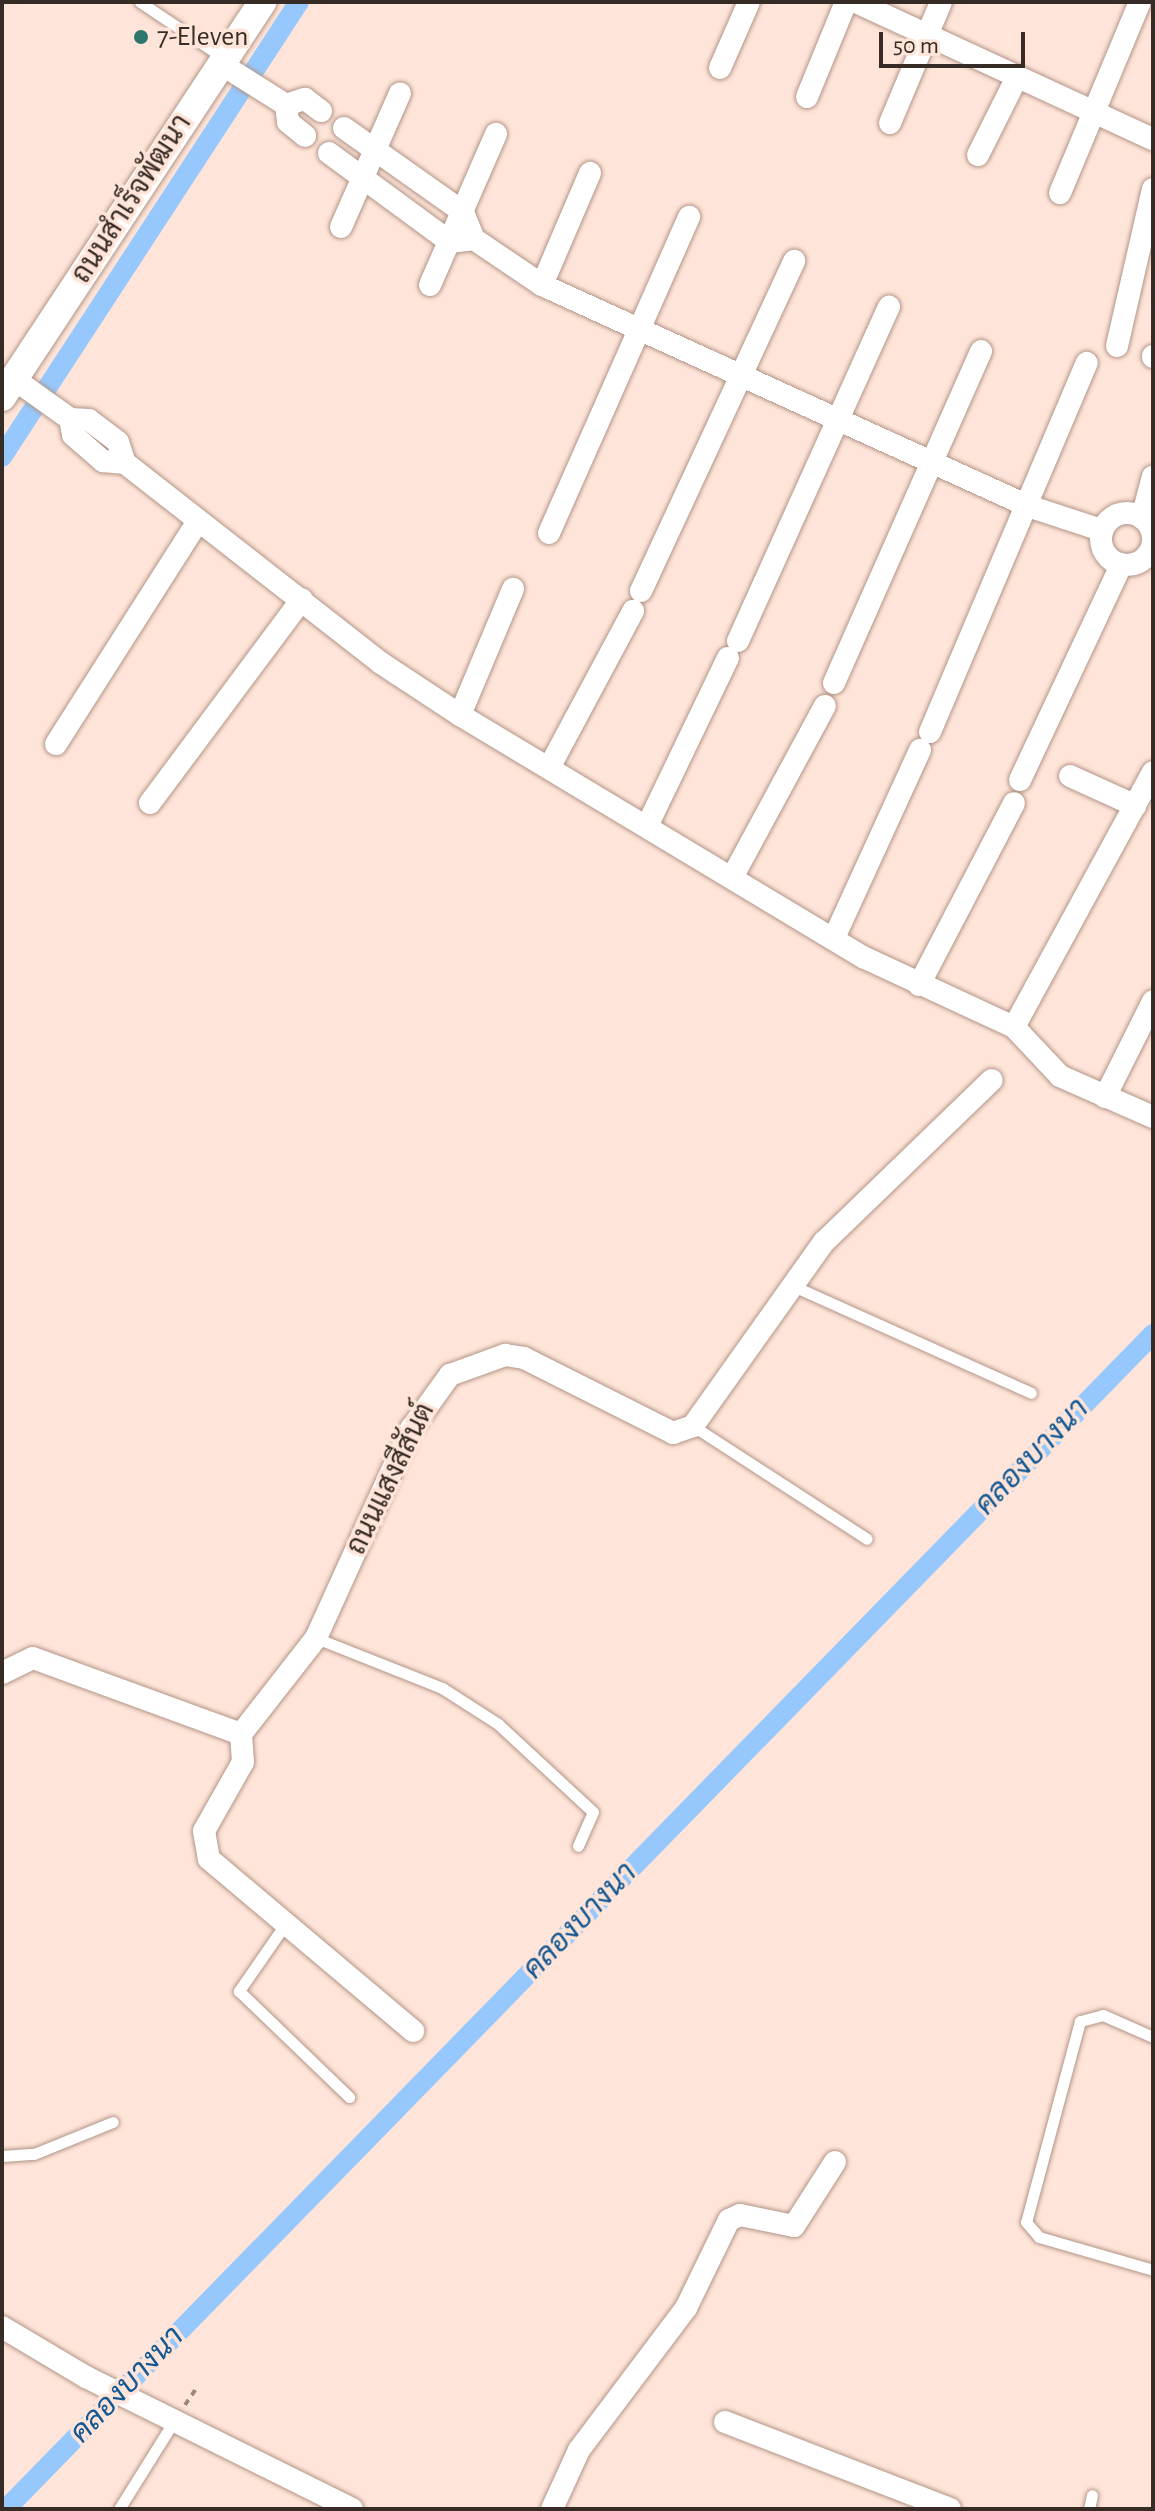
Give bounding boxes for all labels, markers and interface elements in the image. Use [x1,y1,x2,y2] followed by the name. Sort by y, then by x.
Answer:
[883,16,1029,66] scale bar
[157,20,249,54] place label: 7-Eleven
[132,28,150,46] marker: 7-Eleven
[893,34,939,58] text: 50 m
[65,108,199,290] street label: ถนนสำเร็จพัฒนา
[968,1391,1096,1523] water label: คลองบางนา
[340,1398,442,1560] street label: ถนนแสงสีสันต์
[516,1855,644,1987] water label: คลองบางนา
[63,2319,191,2451] water label: คลองบางนา

